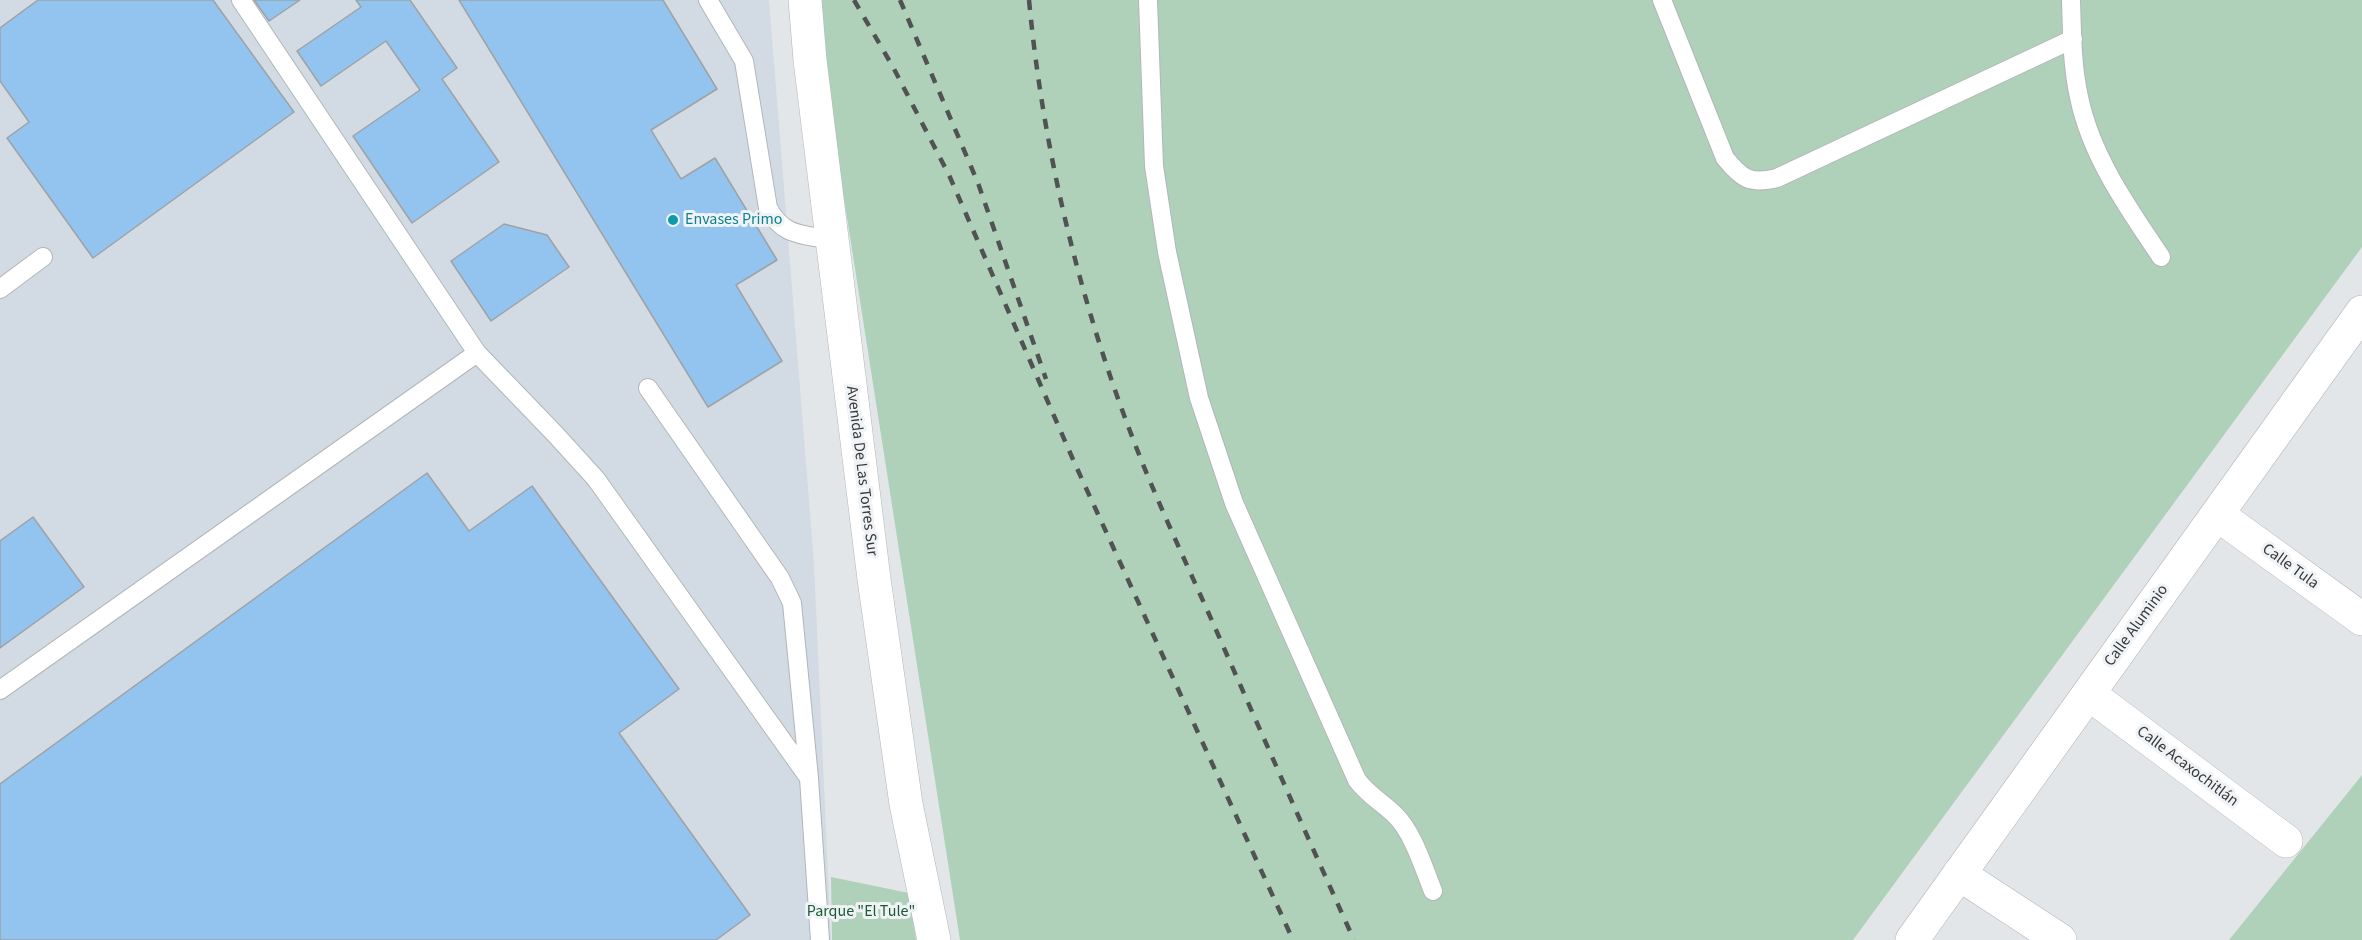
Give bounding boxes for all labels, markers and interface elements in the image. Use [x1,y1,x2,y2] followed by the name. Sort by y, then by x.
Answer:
[685,210,782,230] place label: Envases Primo
[666,213,680,227] marker: Envases Primo
[841,385,881,557] street label: Avenida De Las Torres Sur
[2258,540,2322,594] street label: Calle Tula
[2101,581,2173,671] street label: Calle Aluminio
[2132,723,2242,811] street label: Calle Acaxochitlán
[807,902,915,922] park label: Parque "El Tule"

